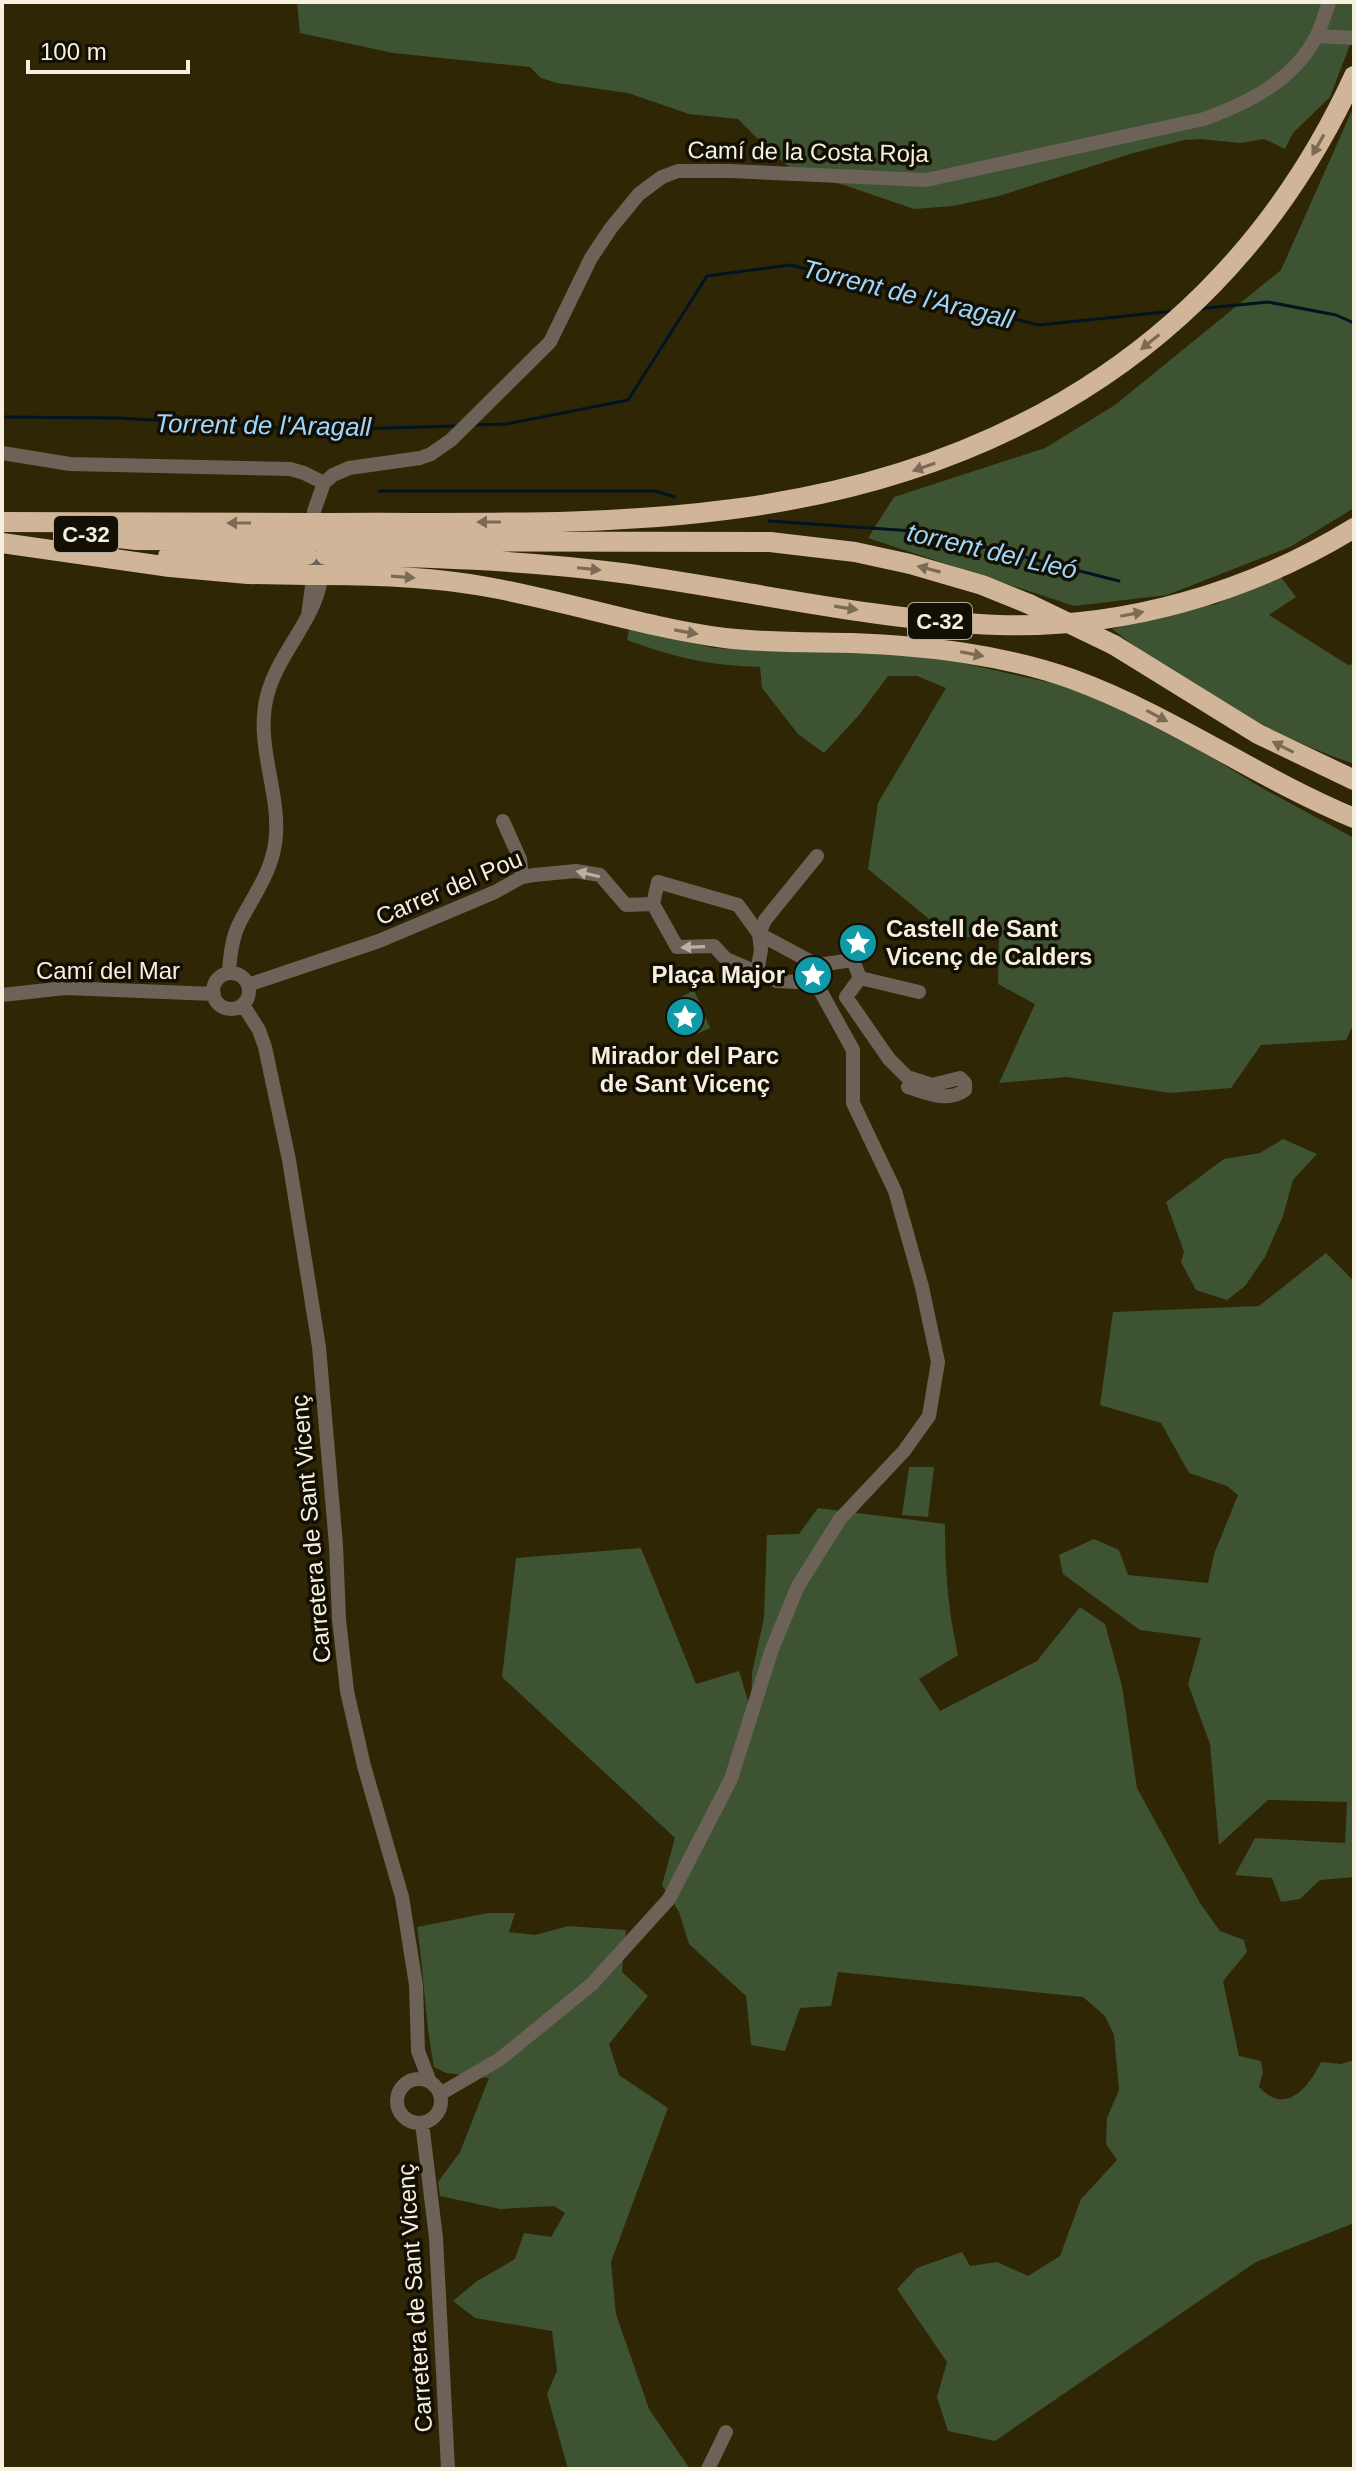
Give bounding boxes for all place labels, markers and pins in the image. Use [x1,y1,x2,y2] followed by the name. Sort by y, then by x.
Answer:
[886,915,1092,970] place label: Castell de Sant Vicenç de Calders
[837,922,879,964] place icon: Castell de Sant Vicenç de Calders
[792,954,834,996] place icon: Plaça Major
[652,961,785,988] place label: Plaça Major
[664,996,706,1038] place icon: Mirador del Parc de Sant Vicenç
[591,1042,779,1097] place label: Mirador del Parc de Sant Vicenç

